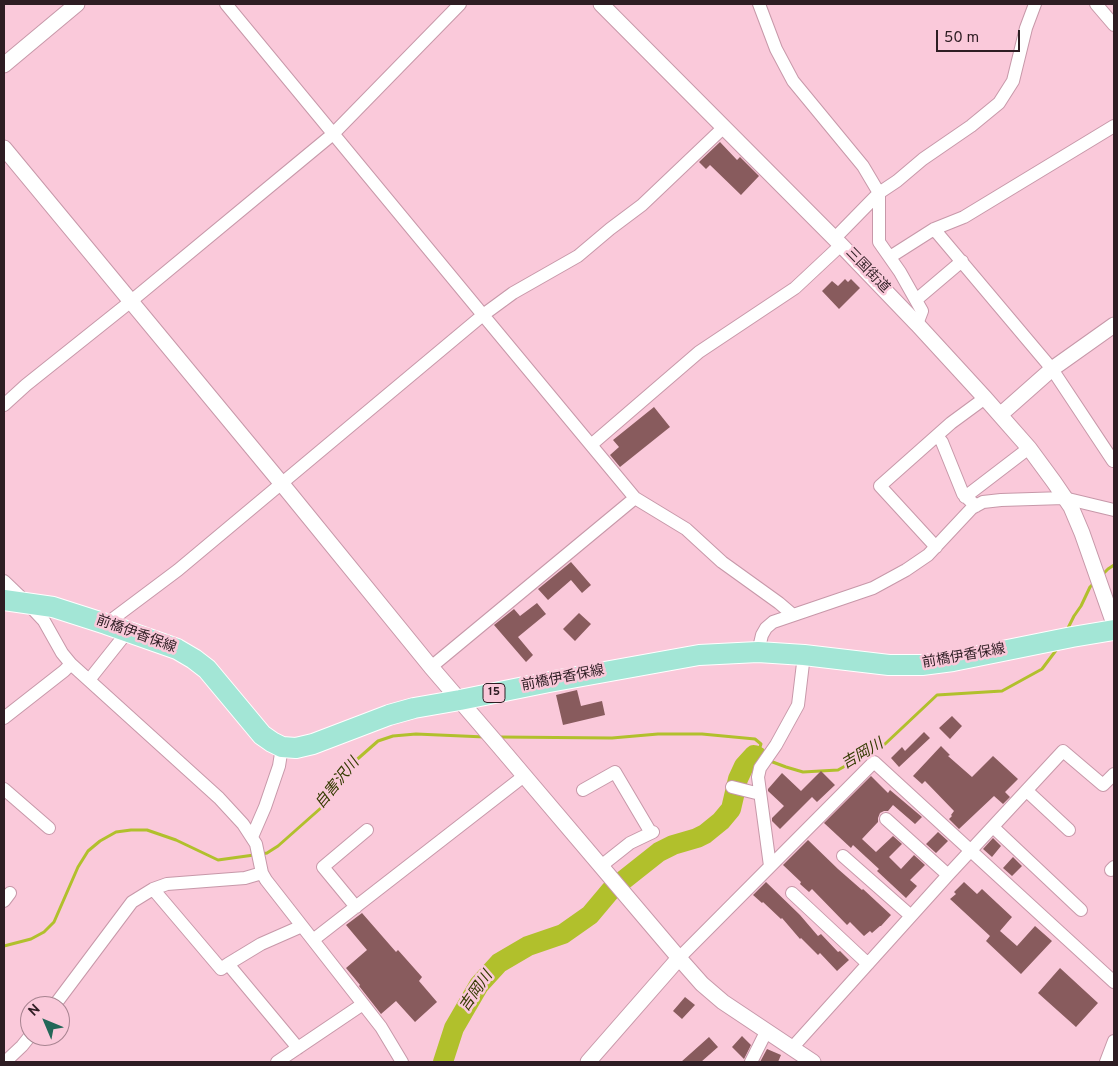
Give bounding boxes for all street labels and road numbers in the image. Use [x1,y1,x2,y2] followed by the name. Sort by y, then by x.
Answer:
[842,245,892,297] street label: 三国街道
[94,613,178,657] street label: 前橋伊香保線
[921,641,1007,673] street label: 前橋伊香保線
[520,663,606,695] street label: 前橋伊香保線
[483,684,505,702] road number: 15

